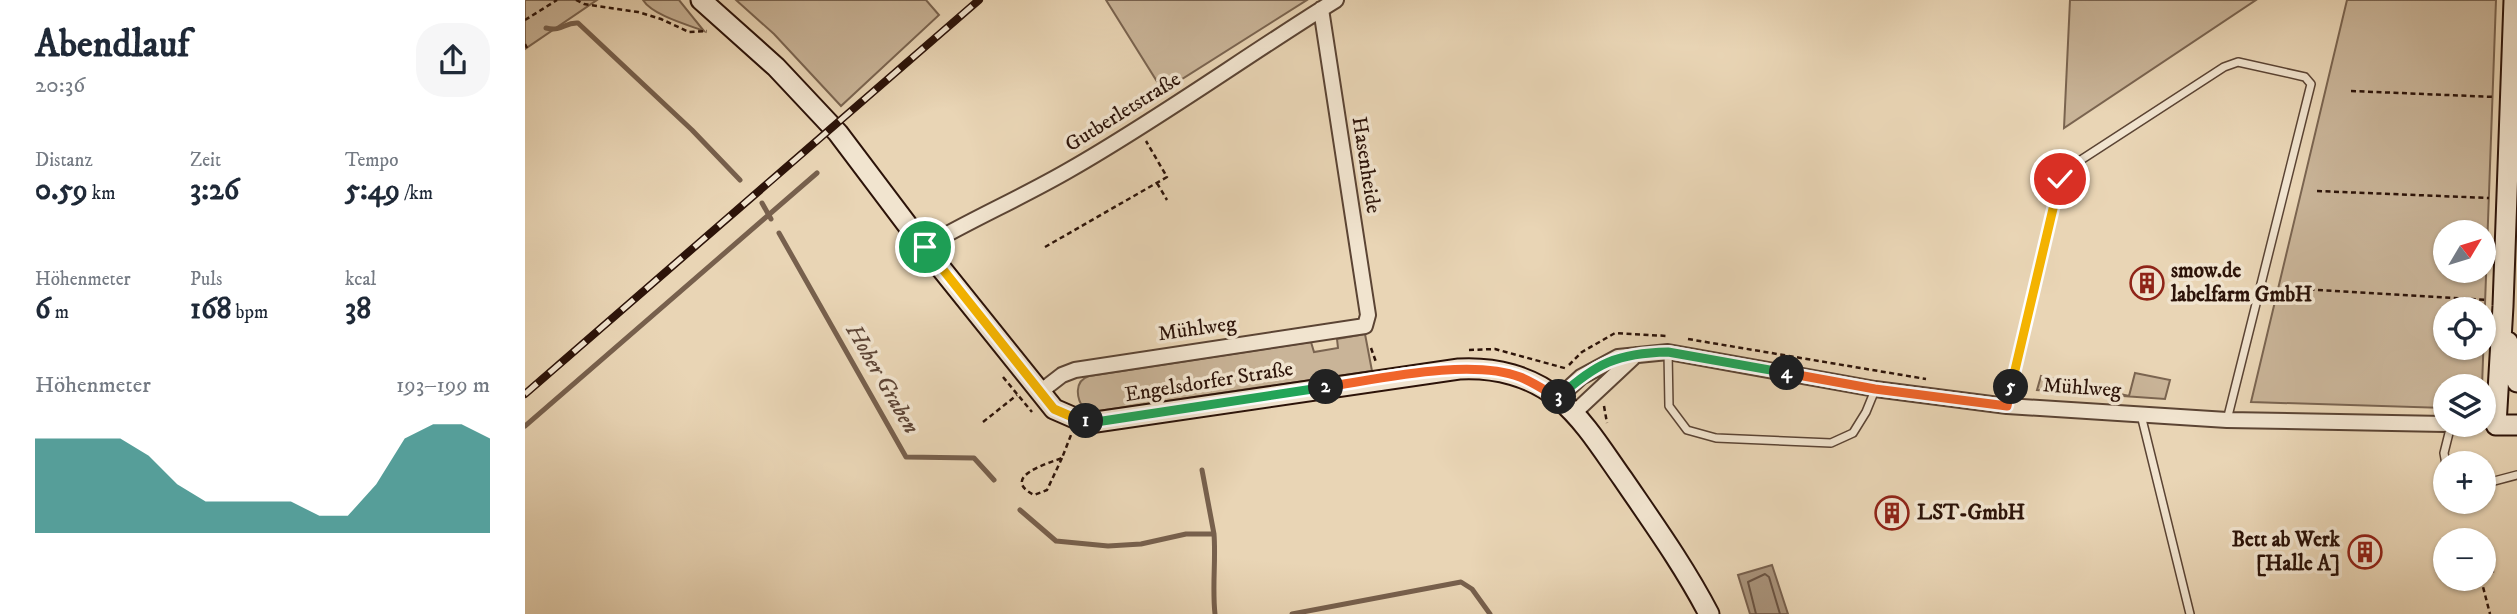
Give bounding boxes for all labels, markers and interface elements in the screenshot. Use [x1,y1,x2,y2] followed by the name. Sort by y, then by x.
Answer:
[35,21,189,69] text: Abendlauf
[416,23,490,97] button: share
[1060,66,1186,158] street label: Gutberletstraße
[35,71,85,100] text: 20:36
[1346,115,1387,215] street label: Hasenheide
[35,149,93,172] text: Distanz
[190,149,221,172] text: Zeit
[345,149,398,172] text: Tempo
[2030,149,2090,209] pin
[2041,160,2079,198] icon: check
[35,172,88,209] text: 0.59
[190,172,239,209] text: 3:26
[345,172,400,209] text: 5:49
[88,182,116,205] text: km
[400,182,433,205] text: /km
[895,217,955,277] pin
[2433,220,2495,284] north arrow
[2433,220,2496,591] map controls
[906,228,944,266] icon: arrive
[2170,258,2313,308] place label: smow.de labelfarm GmbH
[2128,264,2166,302] building icon: smow.de labelfarm GmbH
[35,268,131,291] text: Höhenmeter
[190,268,222,291] text: Puls
[345,268,376,291] text: kcal
[35,291,51,328] text: 6
[190,291,232,328] text: 168
[345,291,371,328] text: 38
[2433,297,2496,360] button: locate
[51,301,69,324] text: m
[232,301,268,324] text: bpm
[1156,311,1238,347] street label: Mühlweg
[838,318,925,440] water label: Hoher Graben
[1123,356,1295,408] street label: Engelsdorfer Straße
[1769,356,1805,390] pin: 4
[1781,361,1792,384] text: 4
[1309,370,1343,404] pin: 2
[1993,370,2029,404] pin: 5
[35,371,151,400] text: Höhenmeter
[396,371,490,400] text: 193–199 m
[2042,372,2123,404] street label: Mühlweg
[2433,374,2496,437] button: layers
[1321,375,1330,398] text: 2
[2006,375,2015,398] text: 5
[1541,380,1577,414] pin: 3
[1555,385,1562,408] text: 3
[1069,404,1103,438] pin: 1
[1082,409,1089,432] text: 1
[2433,451,2496,514] button: +
[1873,494,1911,532] building icon: LST-GmbH
[1917,500,2026,526] place label: LST-GmbH
[2232,527,2341,577] place label: Bett ab Werk [Halle A]
[2433,528,2496,591] button: −
[2346,533,2384,571] building icon: Bett ab Werk [Halle A]

